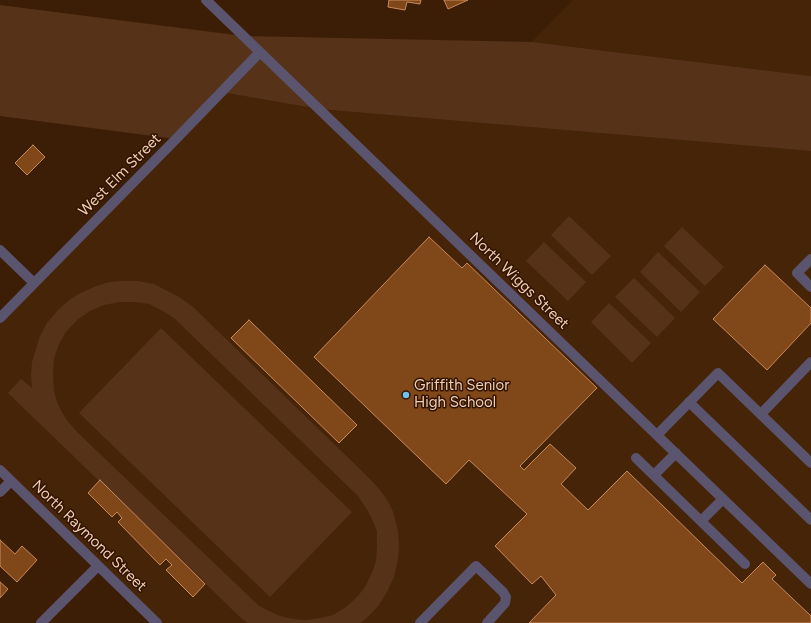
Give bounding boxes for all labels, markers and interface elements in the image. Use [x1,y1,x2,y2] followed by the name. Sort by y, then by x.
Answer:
[75,130,165,220] street label: West Elm Street
[466,229,572,333] street label: North Wiggs Street
[414,377,509,412] place label: Griffith Senior High School
[401,390,411,400] marker: Griffith Senior High School
[28,477,150,595] street label: North Raymond Street

